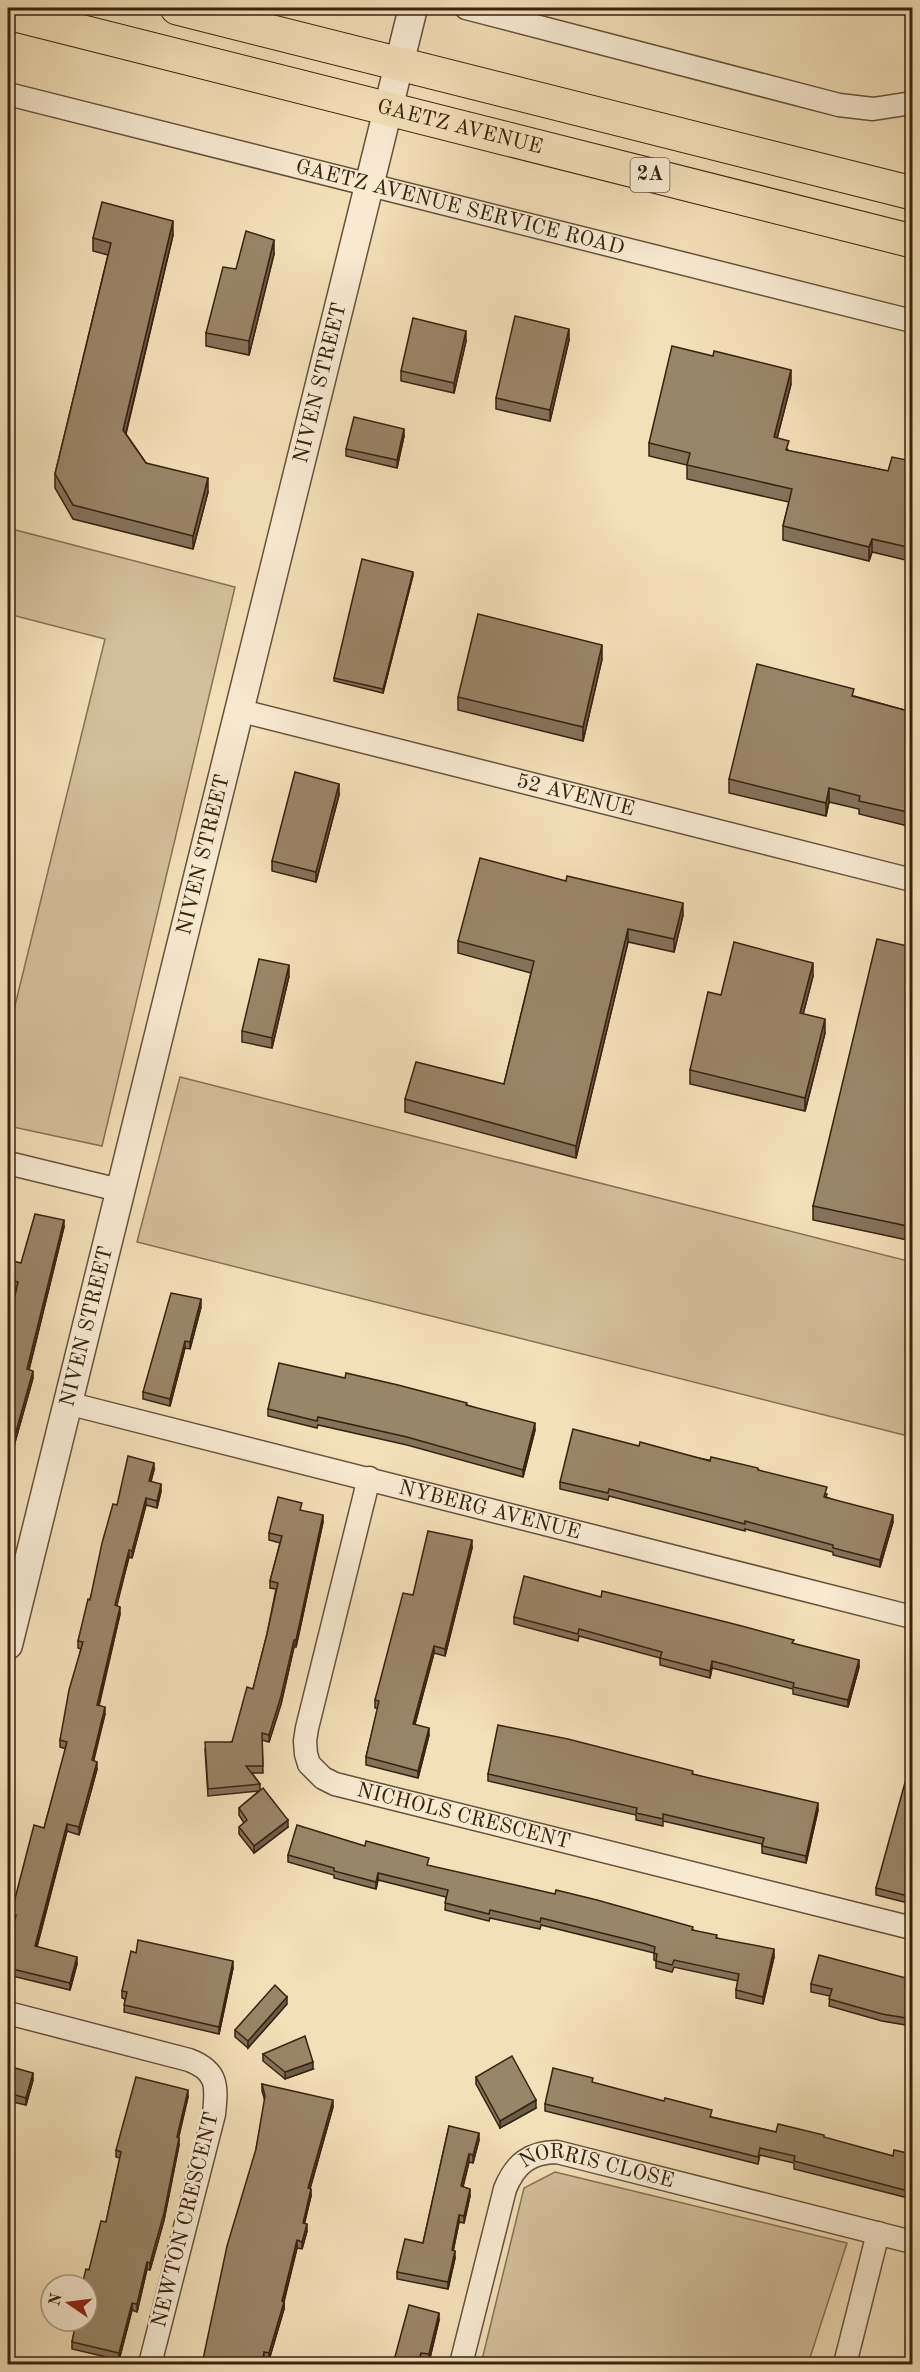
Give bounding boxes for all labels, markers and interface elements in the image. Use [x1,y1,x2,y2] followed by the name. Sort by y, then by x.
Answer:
[375,96,545,158] street label: GAETZ AVENUE
[293,156,627,259] street label: GAETZ AVENUE SERVICE ROAD
[630,158,670,192] road number: 2A
[290,301,350,465] street label: NIVEN STREET
[514,770,636,820] street label: 52 AVENUE
[174,773,233,937] street label: NIVEN STREET
[57,1244,117,1409] street label: NIVEN STREET
[396,1477,583,1543] street label: NYBERG AVENUE
[355,1779,573,1853] street label: NICHOLS CRESCENT
[149,2110,223,2330] street label: NEWTON CRESCENT
[515,2141,676,2192] street label: NORRIS CLOSE
[39,2273,99,2333] north arrow
[47,2291,66,2308] text: N

